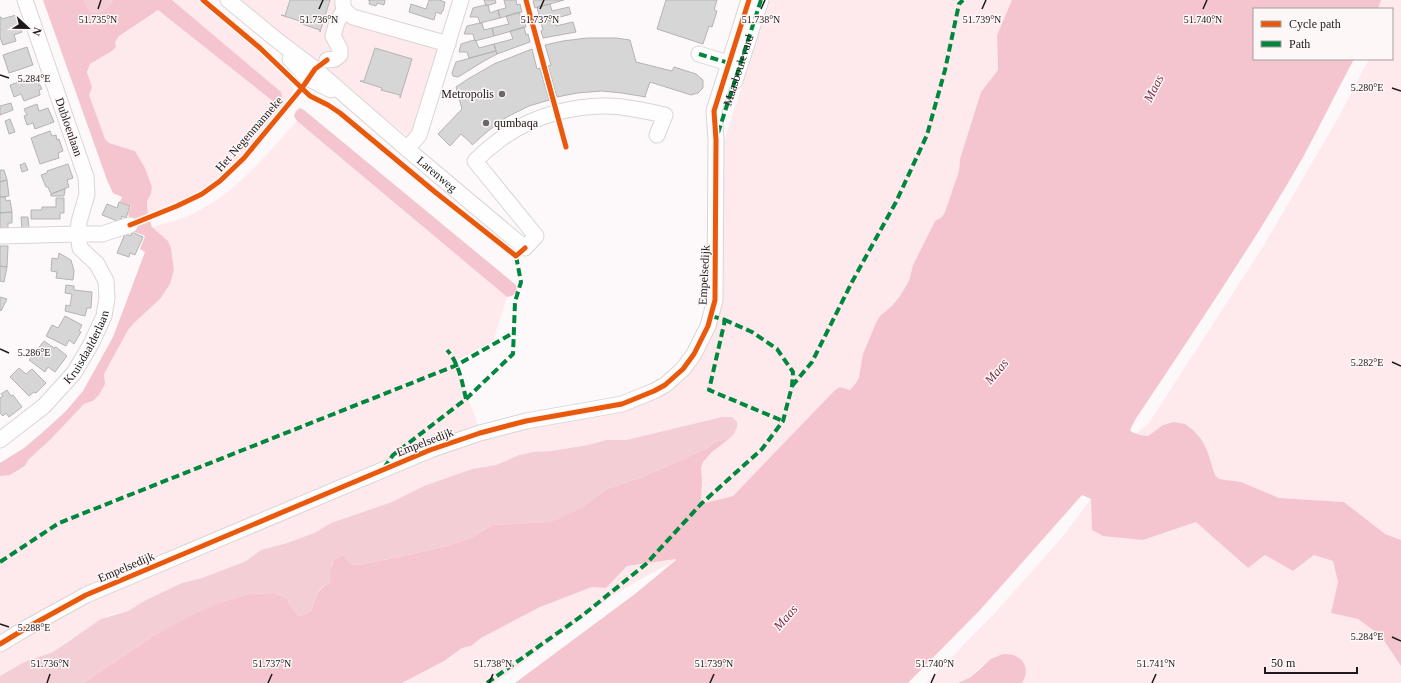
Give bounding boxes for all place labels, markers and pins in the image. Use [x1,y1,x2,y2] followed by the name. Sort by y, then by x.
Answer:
[441,87,494,101] place label: Metropolis
[497,89,507,99] marker: Metropolis
[494,116,539,130] place label: qumbaqa
[481,118,491,128] marker: qumbaqa

